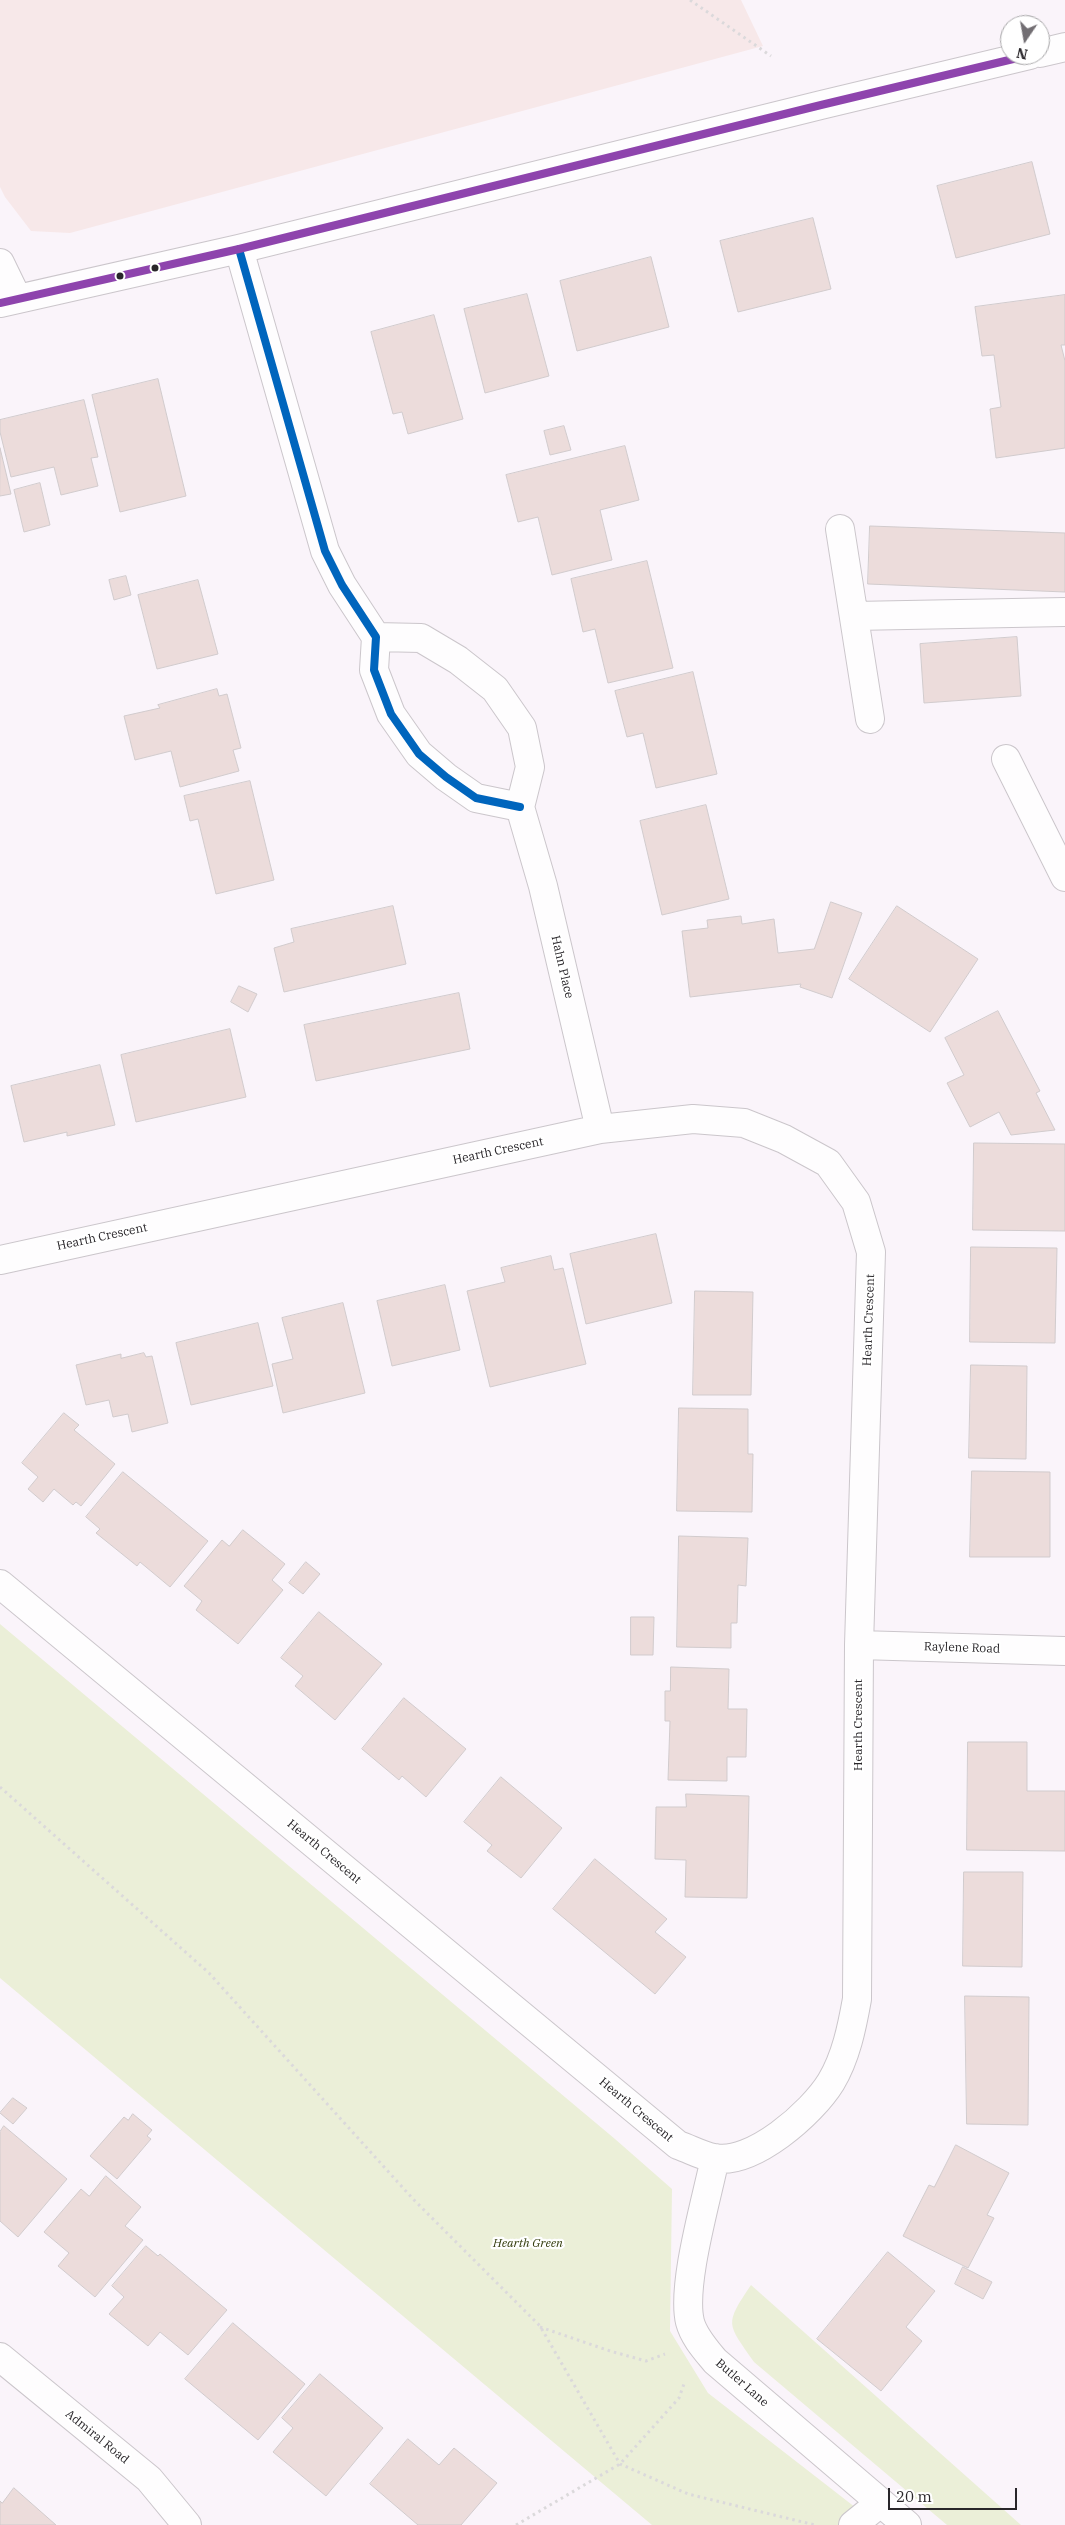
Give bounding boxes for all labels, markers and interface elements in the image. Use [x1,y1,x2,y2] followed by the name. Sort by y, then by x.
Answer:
[1000,15,1050,65] north arrow
[1015,44,1029,64] text: N
[150,263,160,273] unlabelled marker
[115,271,125,281] unlabelled marker
[548,934,576,1000] street label: Hahn Place
[451,1134,545,1168] street label: Hearth Crescent
[55,1220,149,1254] street label: Hearth Crescent
[860,1274,878,1366] street label: Hearth Crescent
[924,1639,1000,1657] street label: Raylene Road
[852,1679,866,1771] street label: Hearth Crescent
[284,1817,364,1887] street label: Hearth Crescent
[596,2075,676,2145] street label: Hearth Crescent
[493,2237,563,2251] park label: Hearth Green
[713,2356,771,2410] street label: Butler Lane
[62,2407,132,2467] street label: Admiral Road
[890,2478,1019,2510] scale bar
[896,2487,932,2506] text: 20 m

